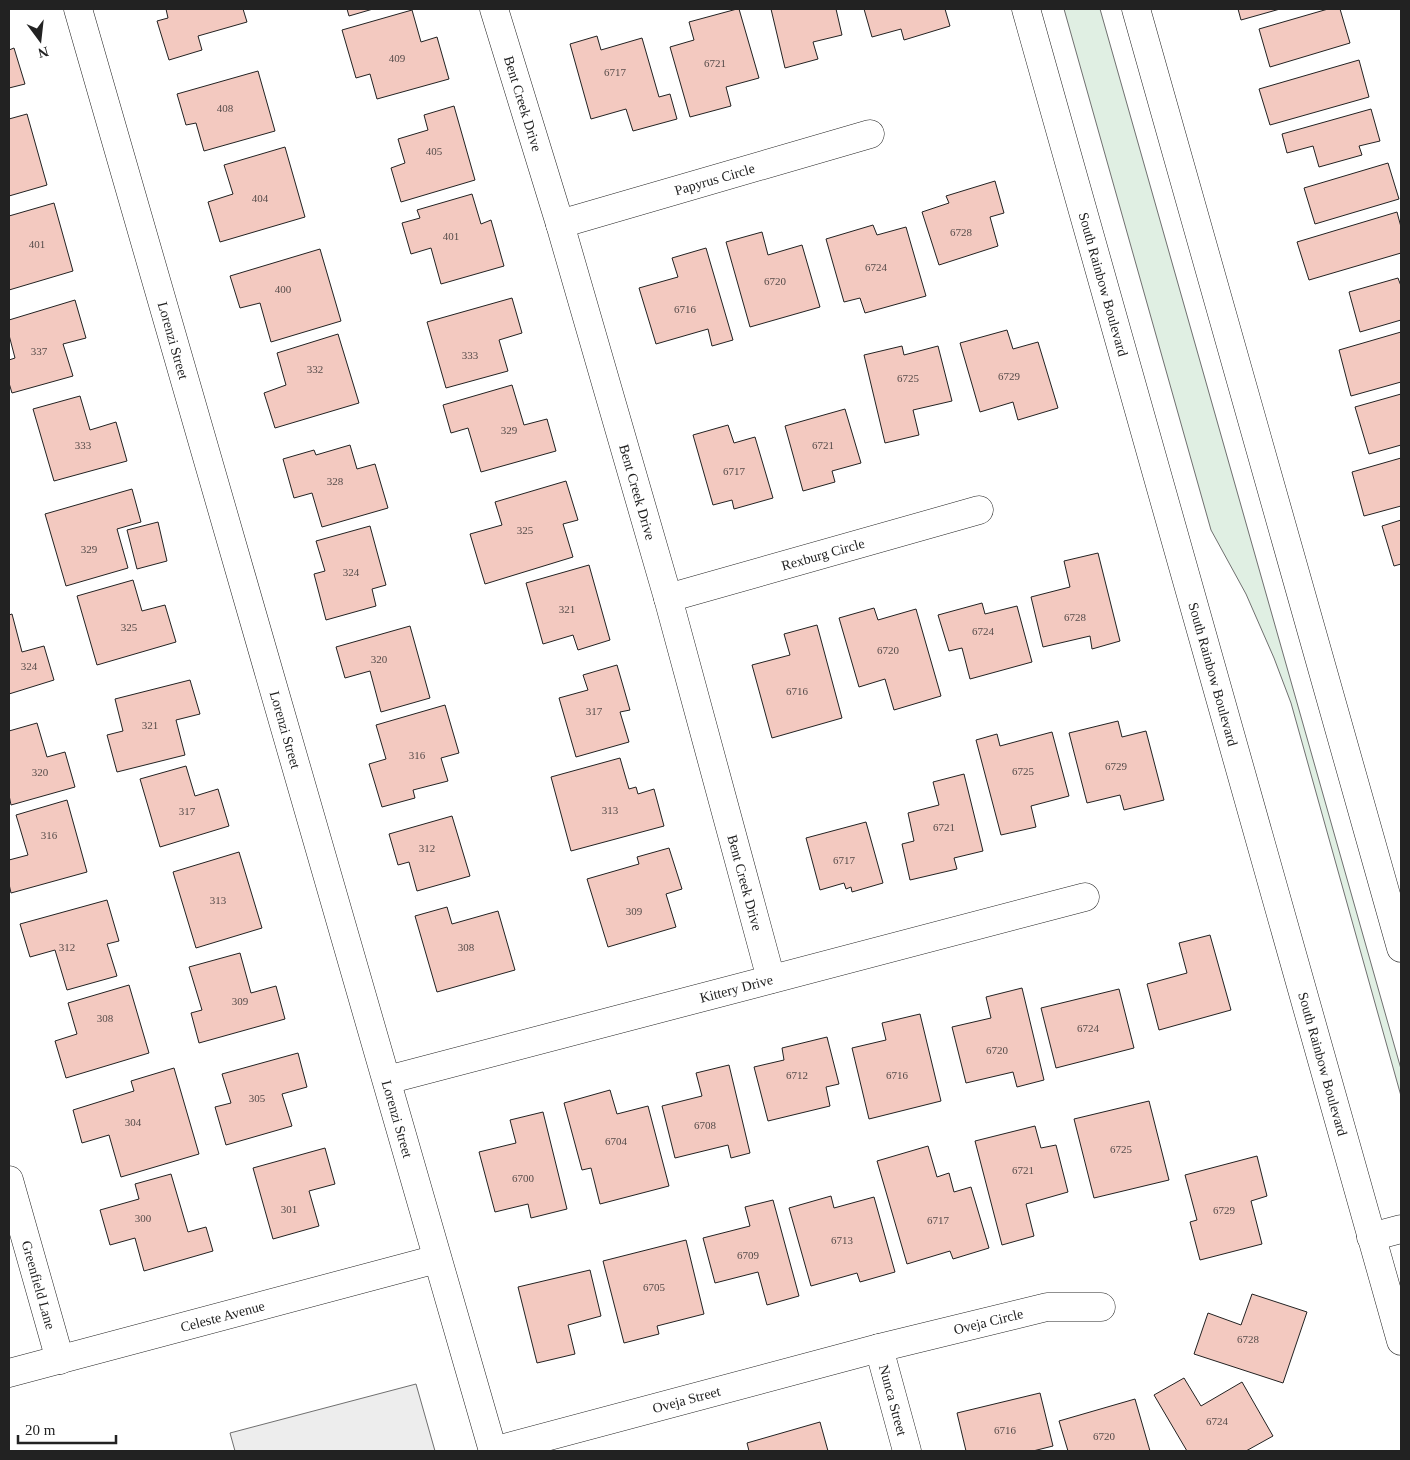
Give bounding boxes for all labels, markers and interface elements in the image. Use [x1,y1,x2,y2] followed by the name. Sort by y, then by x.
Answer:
[15,15,65,65] north arrow
[36,44,50,61] text: N
[389,52,406,64] house number: 409
[501,54,545,153] street label: Bent Creek Drive
[704,57,726,69] house number: 6721
[604,66,627,78] house number: 6717
[217,102,234,114] house number: 408
[426,145,443,157] house number: 405
[673,160,757,198] street label: Papyrus Circle
[252,192,269,204] house number: 404
[1076,211,1131,358] street label: South Rainbow Boulevard
[950,226,973,238] house number: 6728
[443,230,459,242] house number: 401
[29,238,45,250] house number: 401
[865,261,888,273] house number: 6724
[764,275,787,287] house number: 6720
[275,283,292,295] house number: 400
[155,300,192,381] street label: Lorenzi Street
[674,303,697,315] house number: 6716
[31,345,48,357] house number: 337
[462,349,479,361] house number: 333
[307,363,323,375] house number: 332
[998,370,1021,382] house number: 6729
[897,372,920,384] house number: 6725
[501,424,518,436] house number: 329
[75,439,92,451] house number: 333
[812,439,834,451] house number: 6721
[617,443,658,542] street label: Bent Creek Drive
[723,465,746,477] house number: 6717
[327,475,344,487] house number: 328
[517,524,534,536] house number: 325
[780,535,866,573] street label: Rexburg Circle
[81,543,98,555] house number: 329
[343,566,360,578] house number: 324
[1186,601,1241,748] street label: South Rainbow Boulevard
[559,603,575,615] house number: 321
[1064,611,1087,623] house number: 6728
[121,621,138,633] house number: 325
[972,625,995,637] house number: 6724
[877,644,900,656] house number: 6720
[371,653,388,665] house number: 320
[21,660,38,672] house number: 324
[786,685,809,697] house number: 6716
[267,689,304,770] street label: Lorenzi Street
[586,705,603,717] house number: 317
[142,719,158,731] house number: 321
[409,749,426,761] house number: 316
[1105,760,1128,772] house number: 6729
[1012,765,1035,777] house number: 6725
[32,766,49,778] house number: 320
[602,804,619,816] house number: 313
[179,805,196,817] house number: 317
[933,821,955,833] house number: 6721
[41,829,58,841] house number: 316
[725,833,765,932] street label: Bent Creek Drive
[419,842,435,854] house number: 312
[833,854,856,866] house number: 6717
[210,894,227,906] house number: 313
[626,905,643,917] house number: 309
[59,941,75,953] house number: 312
[458,941,475,953] house number: 308
[698,972,774,1005] street label: Kittery Drive
[1296,990,1350,1138] street label: South Rainbow Boulevard
[232,995,249,1007] house number: 309
[97,1012,114,1024] house number: 308
[1077,1022,1100,1034] house number: 6724
[986,1044,1009,1056] house number: 6720
[786,1069,808,1081] house number: 6712
[886,1069,909,1081] house number: 6716
[379,1079,416,1159] street label: Lorenzi Street
[249,1092,266,1104] house number: 305
[125,1116,142,1128] house number: 304
[694,1119,717,1131] house number: 6708
[605,1135,628,1147] house number: 6704
[1110,1143,1133,1155] house number: 6725
[1012,1164,1034,1176] house number: 6721
[512,1172,535,1184] house number: 6700
[281,1203,297,1215] house number: 301
[1213,1204,1236,1216] house number: 6729
[135,1212,152,1224] house number: 300
[927,1214,950,1226] house number: 6717
[831,1234,854,1246] house number: 6713
[19,1239,58,1331] street label: Greenfield Lane
[737,1249,760,1261] house number: 6709
[643,1281,666,1293] house number: 6705
[179,1298,266,1334] street label: Celeste Avenue
[952,1306,1025,1337] street label: Oveja Circle
[1237,1333,1260,1345] house number: 6728
[876,1363,910,1437] street label: Nunca Street
[651,1383,722,1416] street label: Oveja Street
[18,1412,115,1444] scale bar
[1206,1415,1229,1427] house number: 6724
[25,1422,56,1438] text: 20 m
[994,1424,1017,1436] house number: 6716
[1093,1430,1116,1442] house number: 6720

